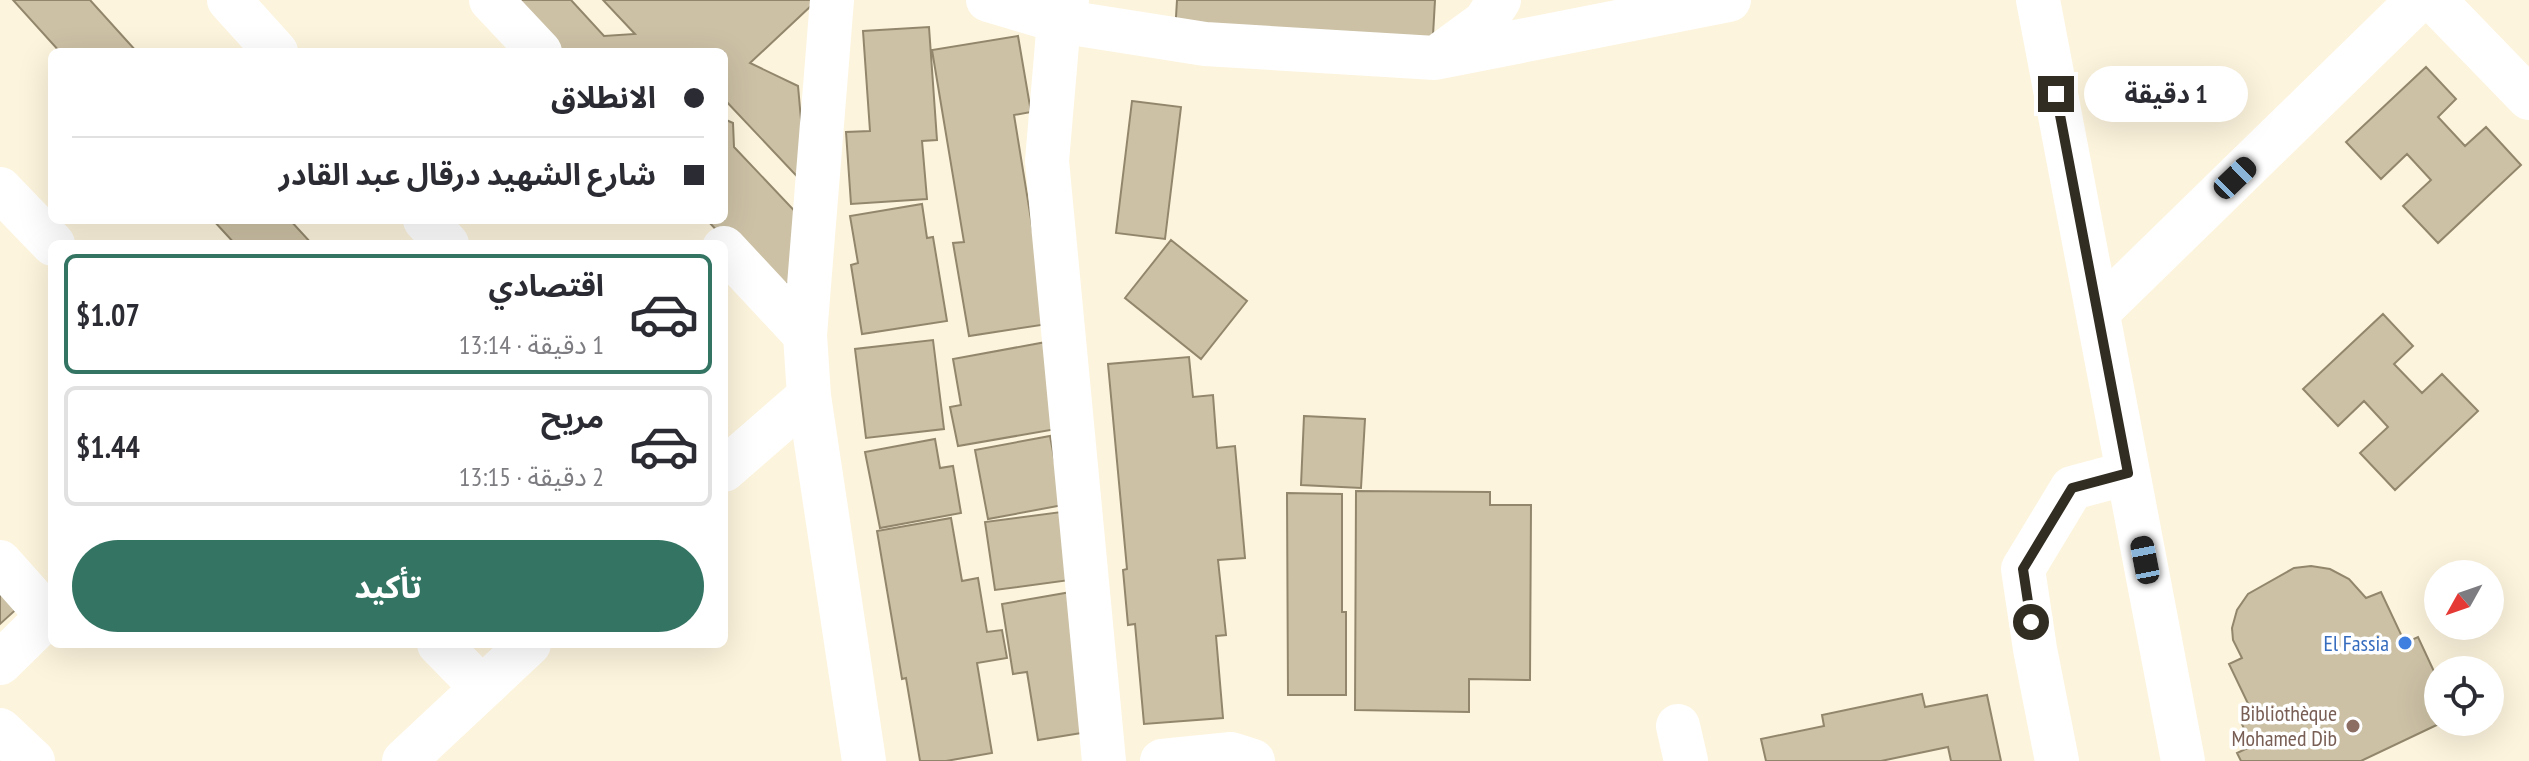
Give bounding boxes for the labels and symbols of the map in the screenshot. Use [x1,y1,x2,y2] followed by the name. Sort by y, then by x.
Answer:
[2084,66,2248,122] callout: 1 دقيقة
[2038,76,2074,112] route end
[2209,153,2261,203] car
[2129,534,2161,586] car
[2424,560,2504,640] north arrow
[2013,604,2049,640] route start
[2323,629,2389,657] place label: El Fassia
[2396,634,2414,652] marker: El Fassia
[2232,699,2337,752] place label: Bibliothèque Mohamed Dib
[2344,717,2362,735] marker: Bibliothèque Mohamed Dib

